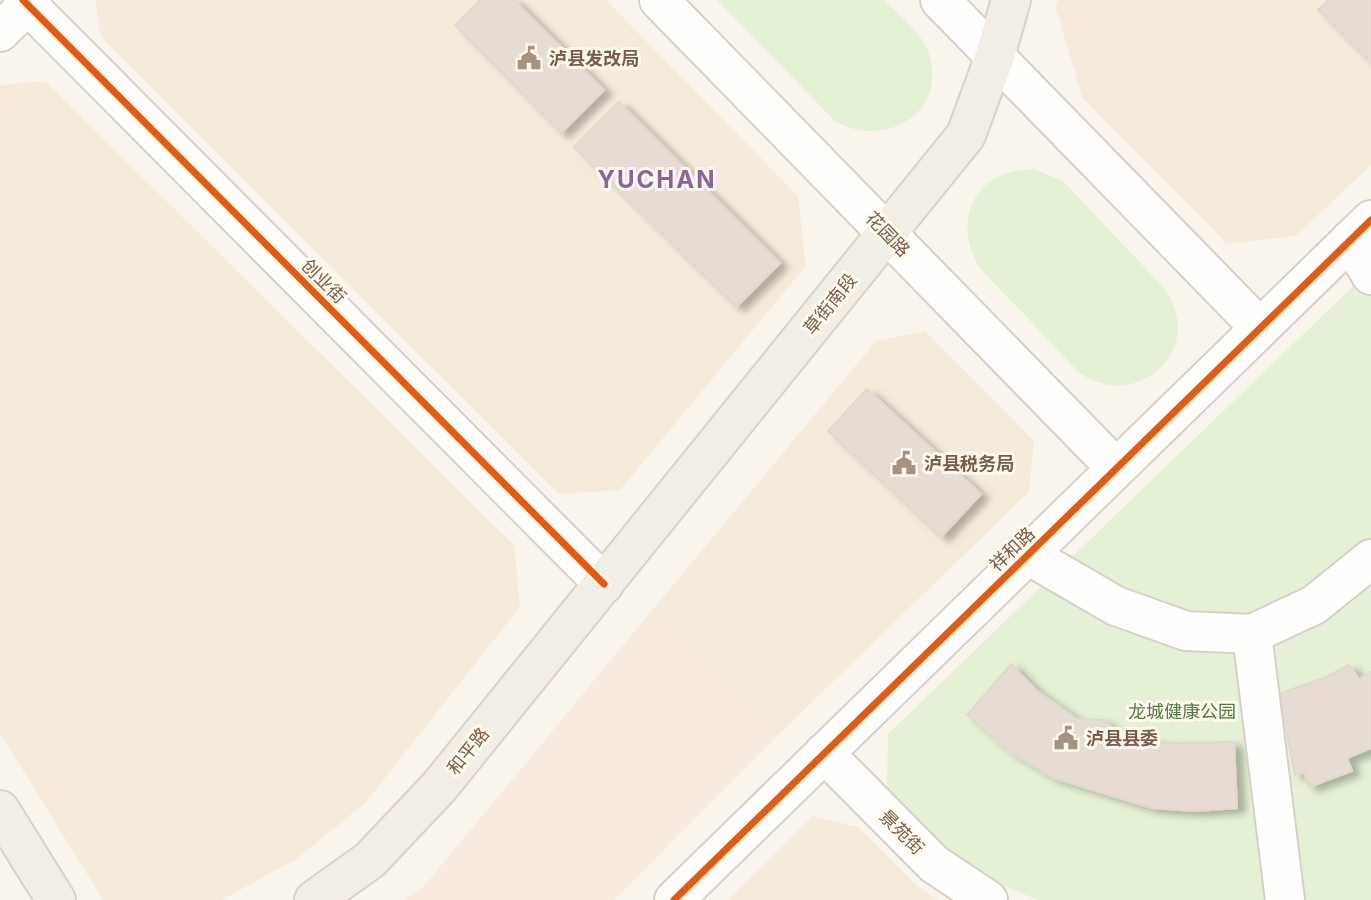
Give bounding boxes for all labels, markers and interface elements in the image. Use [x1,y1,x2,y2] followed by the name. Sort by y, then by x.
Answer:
[515,44,543,72] public building icon: 泸县发改局
[549,48,639,69] place label: 泸县发改局
[597,165,717,194] district label: YUCHAN
[862,207,914,261] street label: 花园路
[297,254,351,308] street label: 创业街
[799,269,861,339] street label: 草街南段
[890,449,918,477] public building icon: 泸县税务局
[924,453,1014,474] place label: 泸县税务局
[985,523,1039,575] street label: 祥和路
[1128,701,1236,722] park label: 龙城健康公园
[443,723,493,779] street label: 和平路
[1052,724,1080,752] public building icon: 泸县县委
[1086,728,1158,749] place label: 泸县县委
[875,805,929,859] street label: 景苑街

